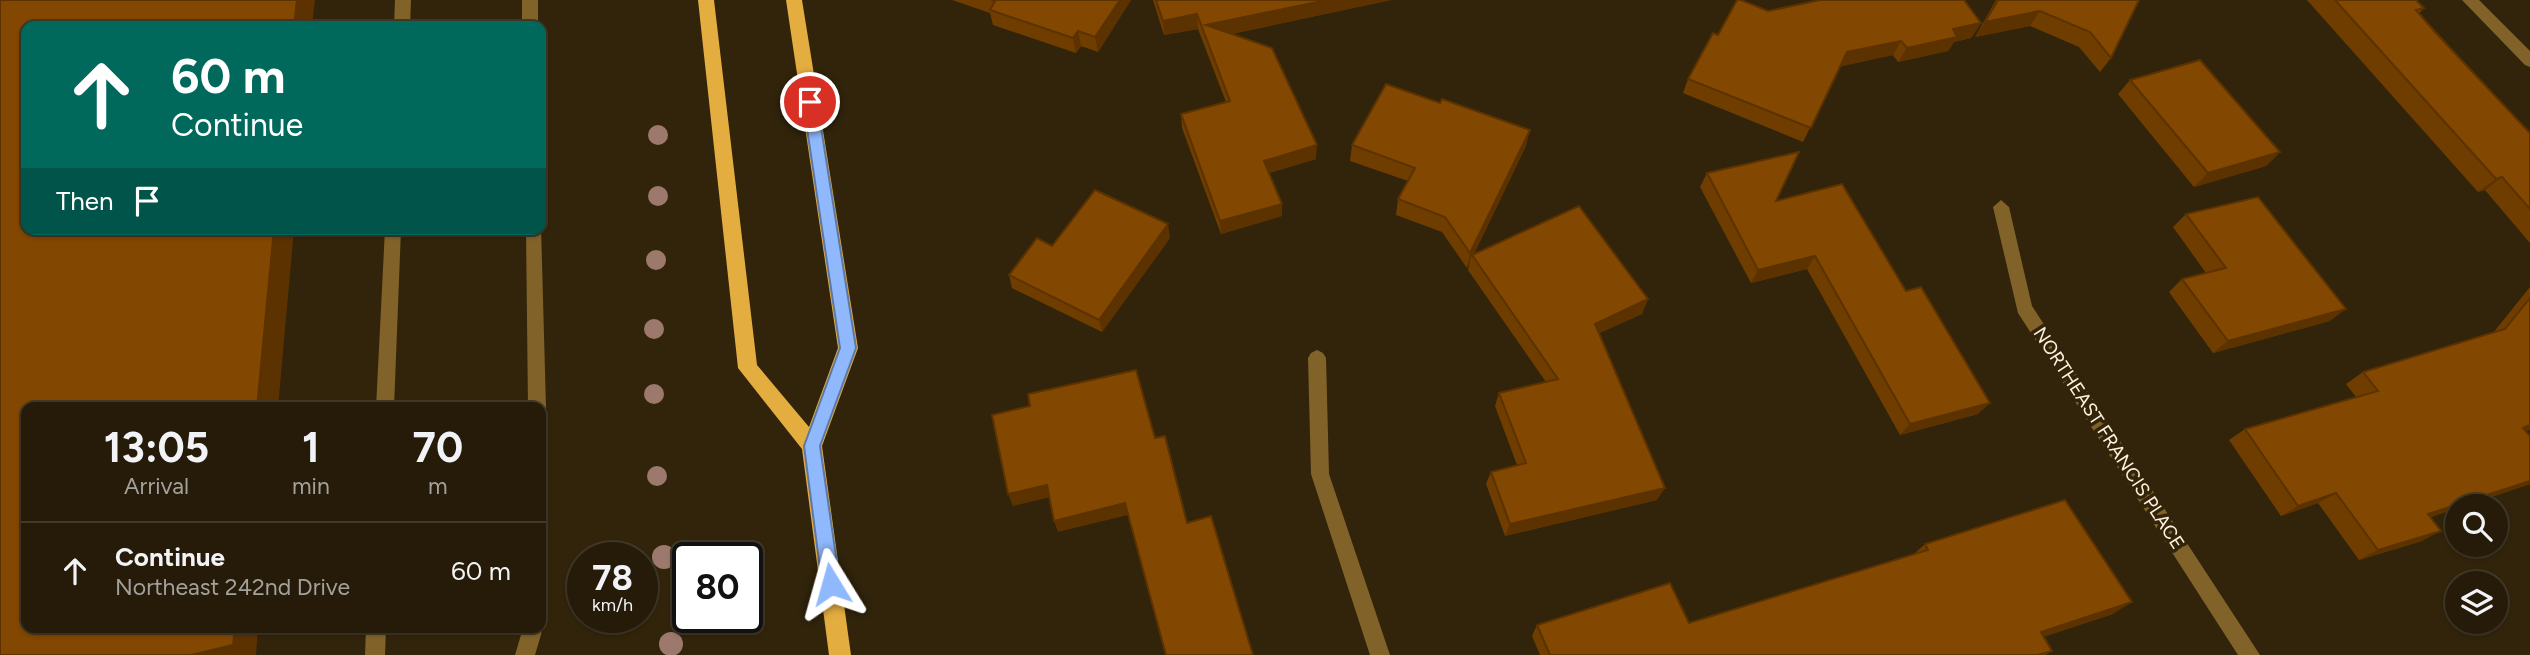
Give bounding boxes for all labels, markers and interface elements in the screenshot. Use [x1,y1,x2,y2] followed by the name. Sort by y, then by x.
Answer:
[171,46,286,105] text: 60 m
[56,49,147,140] icon: ahead
[780,72,840,132] pin
[791,83,829,121] icon: arrive
[171,106,303,144] text: Continue
[128,182,166,220] icon: arrive
[56,185,114,217] text: Then
[2028,323,2190,553] street label: NORTHEAST FRANCIS PLACE
[104,422,209,473] text: 13:05
[302,422,320,473] text: 1
[413,422,463,473] text: 70
[124,472,189,500] text: Arrival
[292,472,330,500] text: min
[428,472,448,500] text: m
[2445,494,2508,634] map controls
[2445,494,2508,557] button: search
[115,541,225,573] text: Continue
[672,542,763,633] speed limit sign: 80
[794,547,868,621] position arrow
[56,552,94,590] icon: ahead
[451,555,511,587] text: 60 m
[592,557,633,599] text: 78
[2445,571,2508,634] button: layers
[115,573,350,601] text: Northeast 242nd Drive
[592,594,633,616] text: km/h

